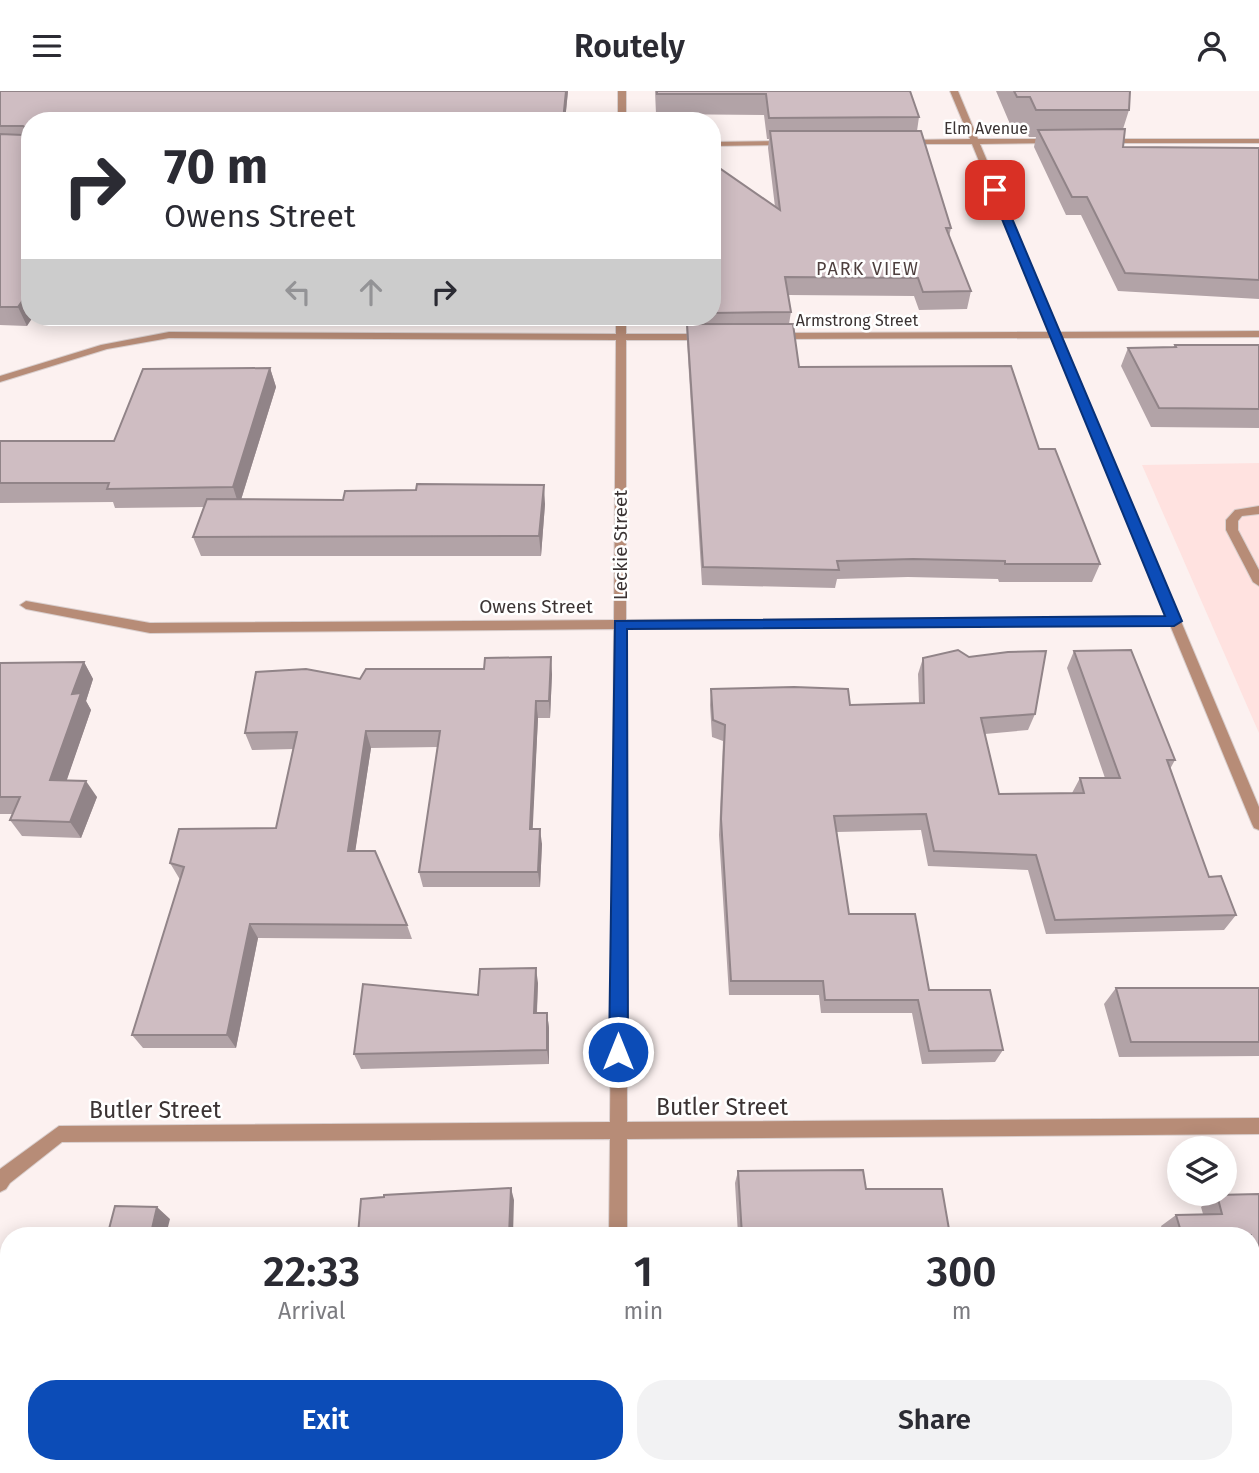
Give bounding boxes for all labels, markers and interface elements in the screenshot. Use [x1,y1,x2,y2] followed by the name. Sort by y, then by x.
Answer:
[28,27,66,65] icon: menu
[574,27,685,65] text: Routely
[1193,27,1231,65] icon: person
[944,119,1028,138] street label: Elm Avenue
[164,137,268,196] text: 70 m
[49,140,140,231] icon: right
[965,160,1025,220] pin
[976,171,1014,209] icon: arrive
[164,197,356,235] text: Owens Street
[816,258,920,280] district label: PARK VIEW
[279,273,317,311] icon: left
[352,273,390,311] icon: ahead
[425,273,463,311] icon: right
[796,311,919,330] street label: Armstrong Street
[609,490,632,600] street label: Leckie Street
[479,595,593,618] street label: Owens Street
[581,1015,655,1089] position arrow
[656,1093,789,1121] street label: Butler Street
[89,1096,222,1124] street label: Butler Street
[1167,1136,1237,1206] map controls
[1167,1136,1237,1206] button: layers
[263,1247,360,1297] text: 22:33
[634,1247,653,1297] text: 1
[926,1247,997,1297] text: 300
[278,1297,345,1325] text: Arrival
[623,1297,663,1325] text: min
[952,1297,971,1325] text: m
[28,1380,623,1460] button: Exit
[637,1380,1232,1460] button: Share

